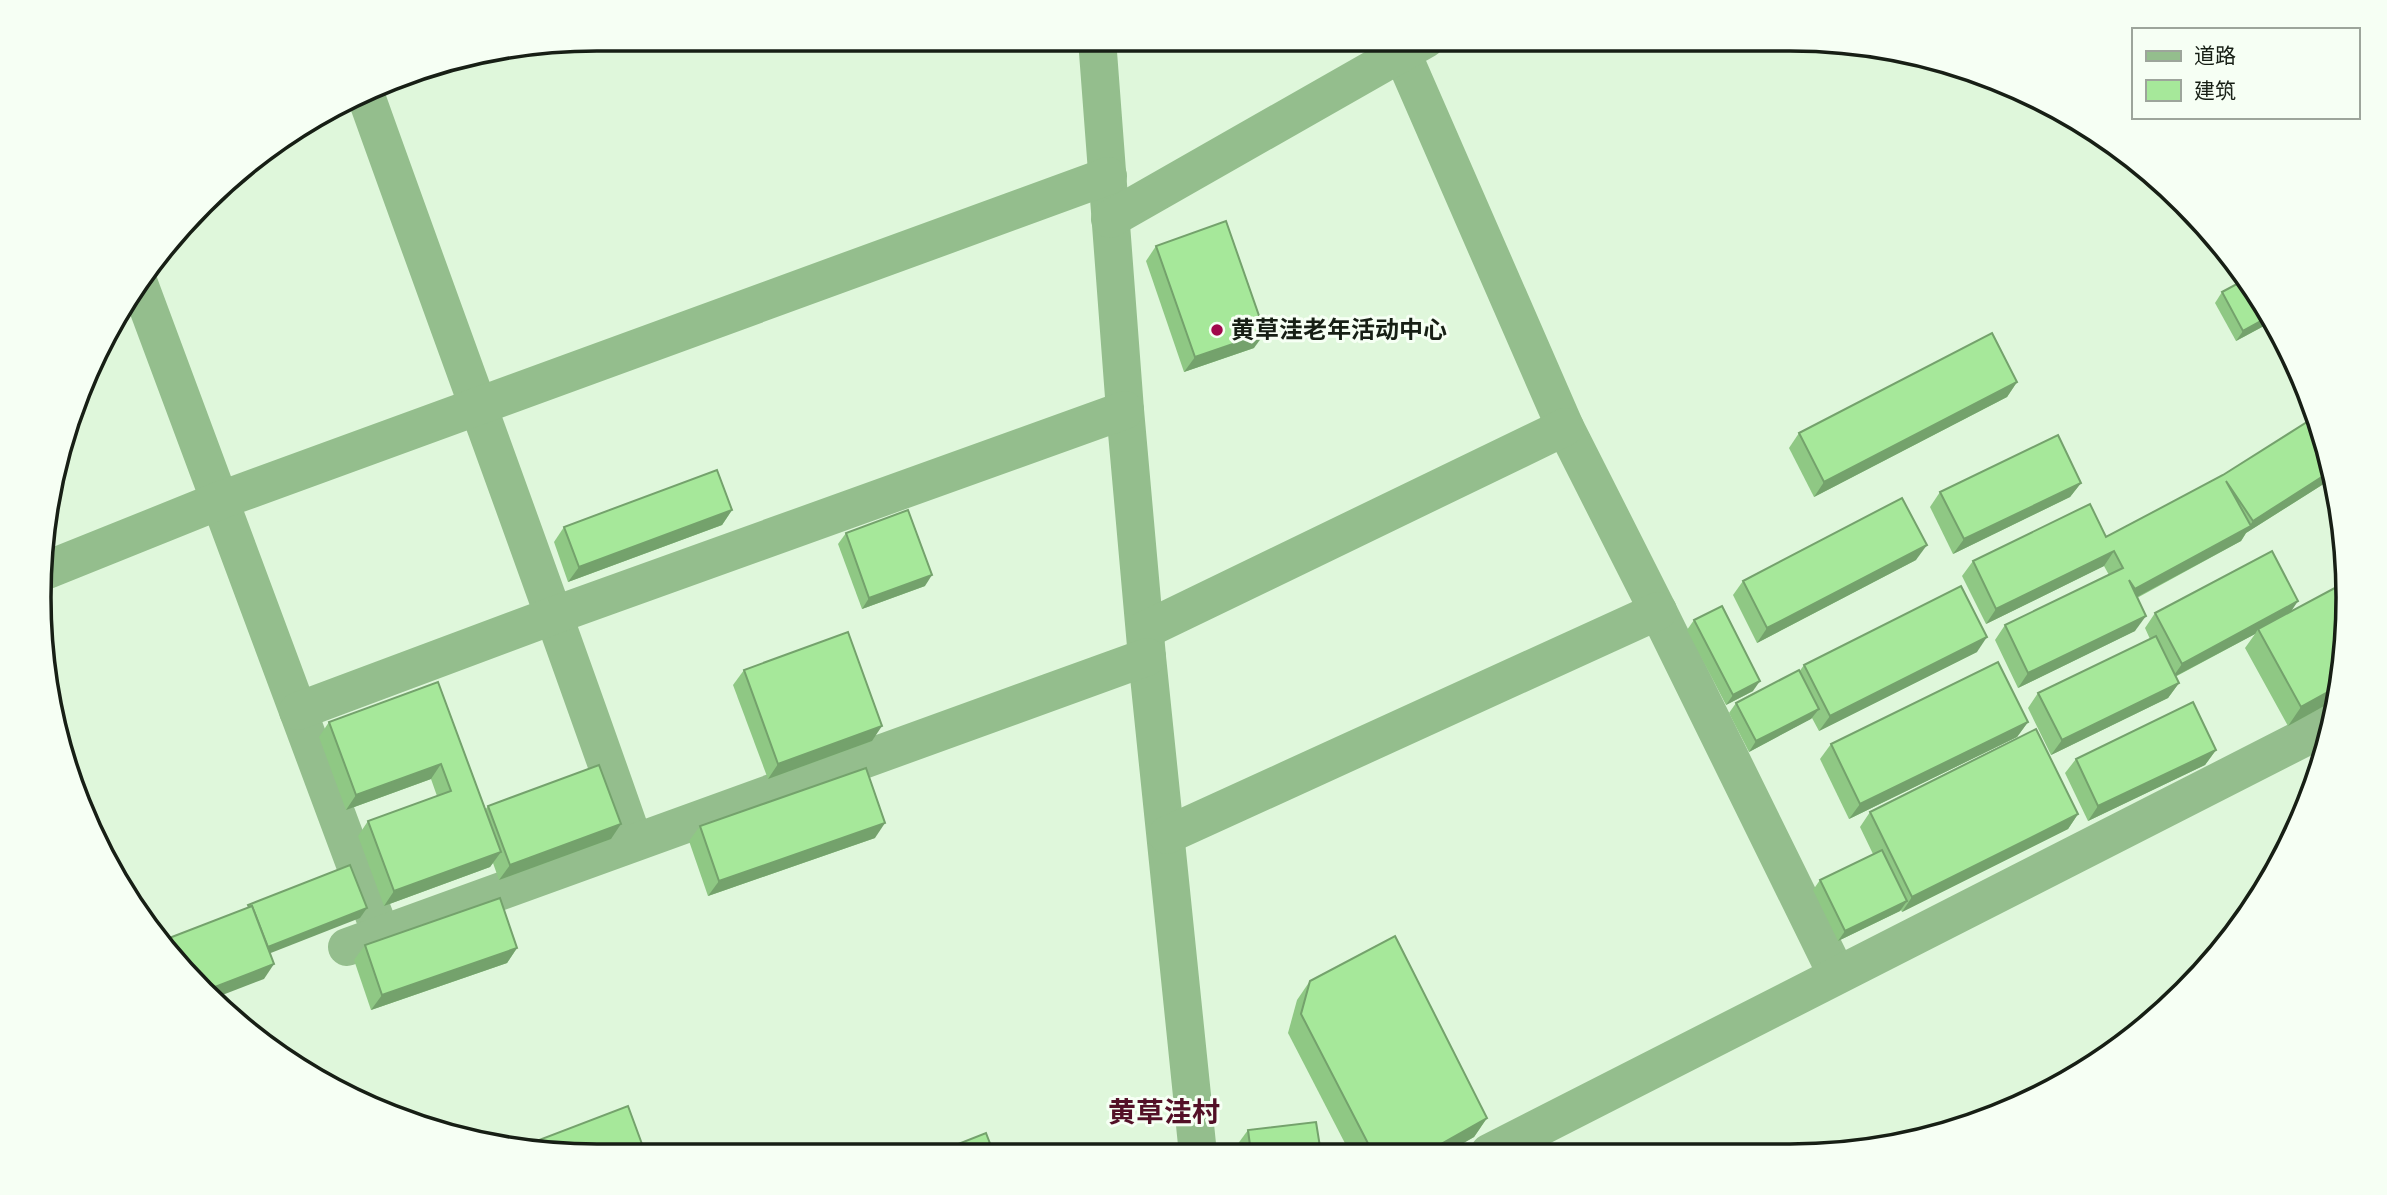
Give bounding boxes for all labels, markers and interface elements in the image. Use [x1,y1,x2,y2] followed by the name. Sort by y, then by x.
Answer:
[2132,28,2359,119] legend
[2194,42,2236,70] text: 道路
[2194,77,2236,105] text: 建筑
[1231,314,1447,346] place label: 黄草洼老年活动中心
[1209,322,1225,338] marker: 黄草洼老年活动中心
[1108,1094,1220,1132] district label: 黄草洼村

